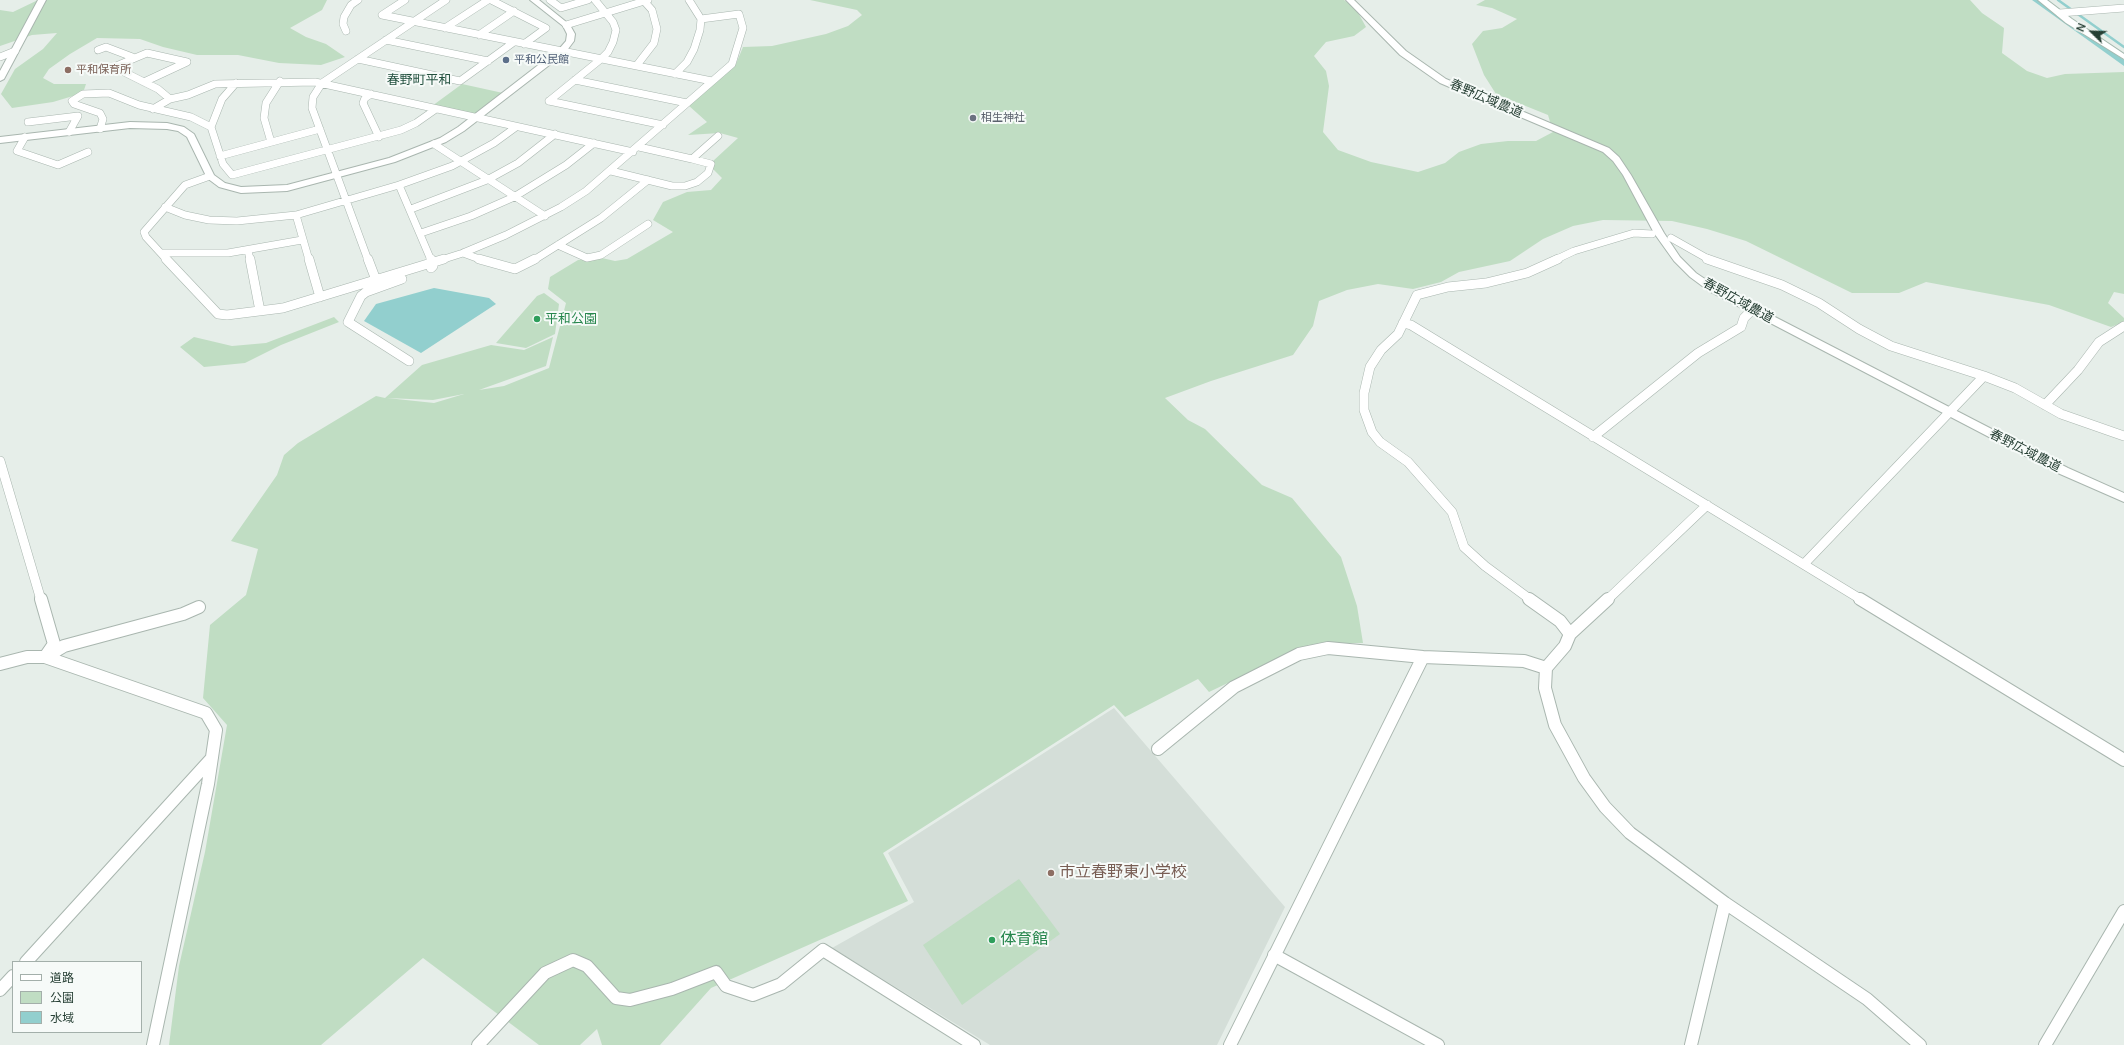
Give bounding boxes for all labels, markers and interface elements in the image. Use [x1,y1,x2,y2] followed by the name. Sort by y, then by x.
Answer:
[2072,12,2112,52] north arrow
[2072,21,2089,34] text: N
[514,53,569,67] place label: 平和公民館
[501,55,511,65] marker: 平和公民館
[76,63,131,77] place label: 平和保育所
[63,65,73,75] marker: 平和保育所
[387,72,451,88] district label: 春野町平和
[1447,77,1525,121] street label: 春野広域農道
[981,111,1025,125] place label: 相生神社
[968,113,978,123] marker: 相生神社
[1700,275,1776,327] street label: 春野広域農道
[545,311,597,327] place label: 平和公園
[532,314,542,324] marker: 平和公園
[1987,426,2063,476] street label: 春野広域農道
[1059,863,1187,883] place label: 市立春野東小学校
[1046,868,1056,878] marker: 市立春野東小学校
[1000,930,1048,950] place label: 体育館
[987,935,997,945] marker: 体育館
[12,961,142,1033] legend
[50,969,74,986] text: 道路
[50,989,74,1006] text: 公園
[50,1009,74,1026] text: 水域

